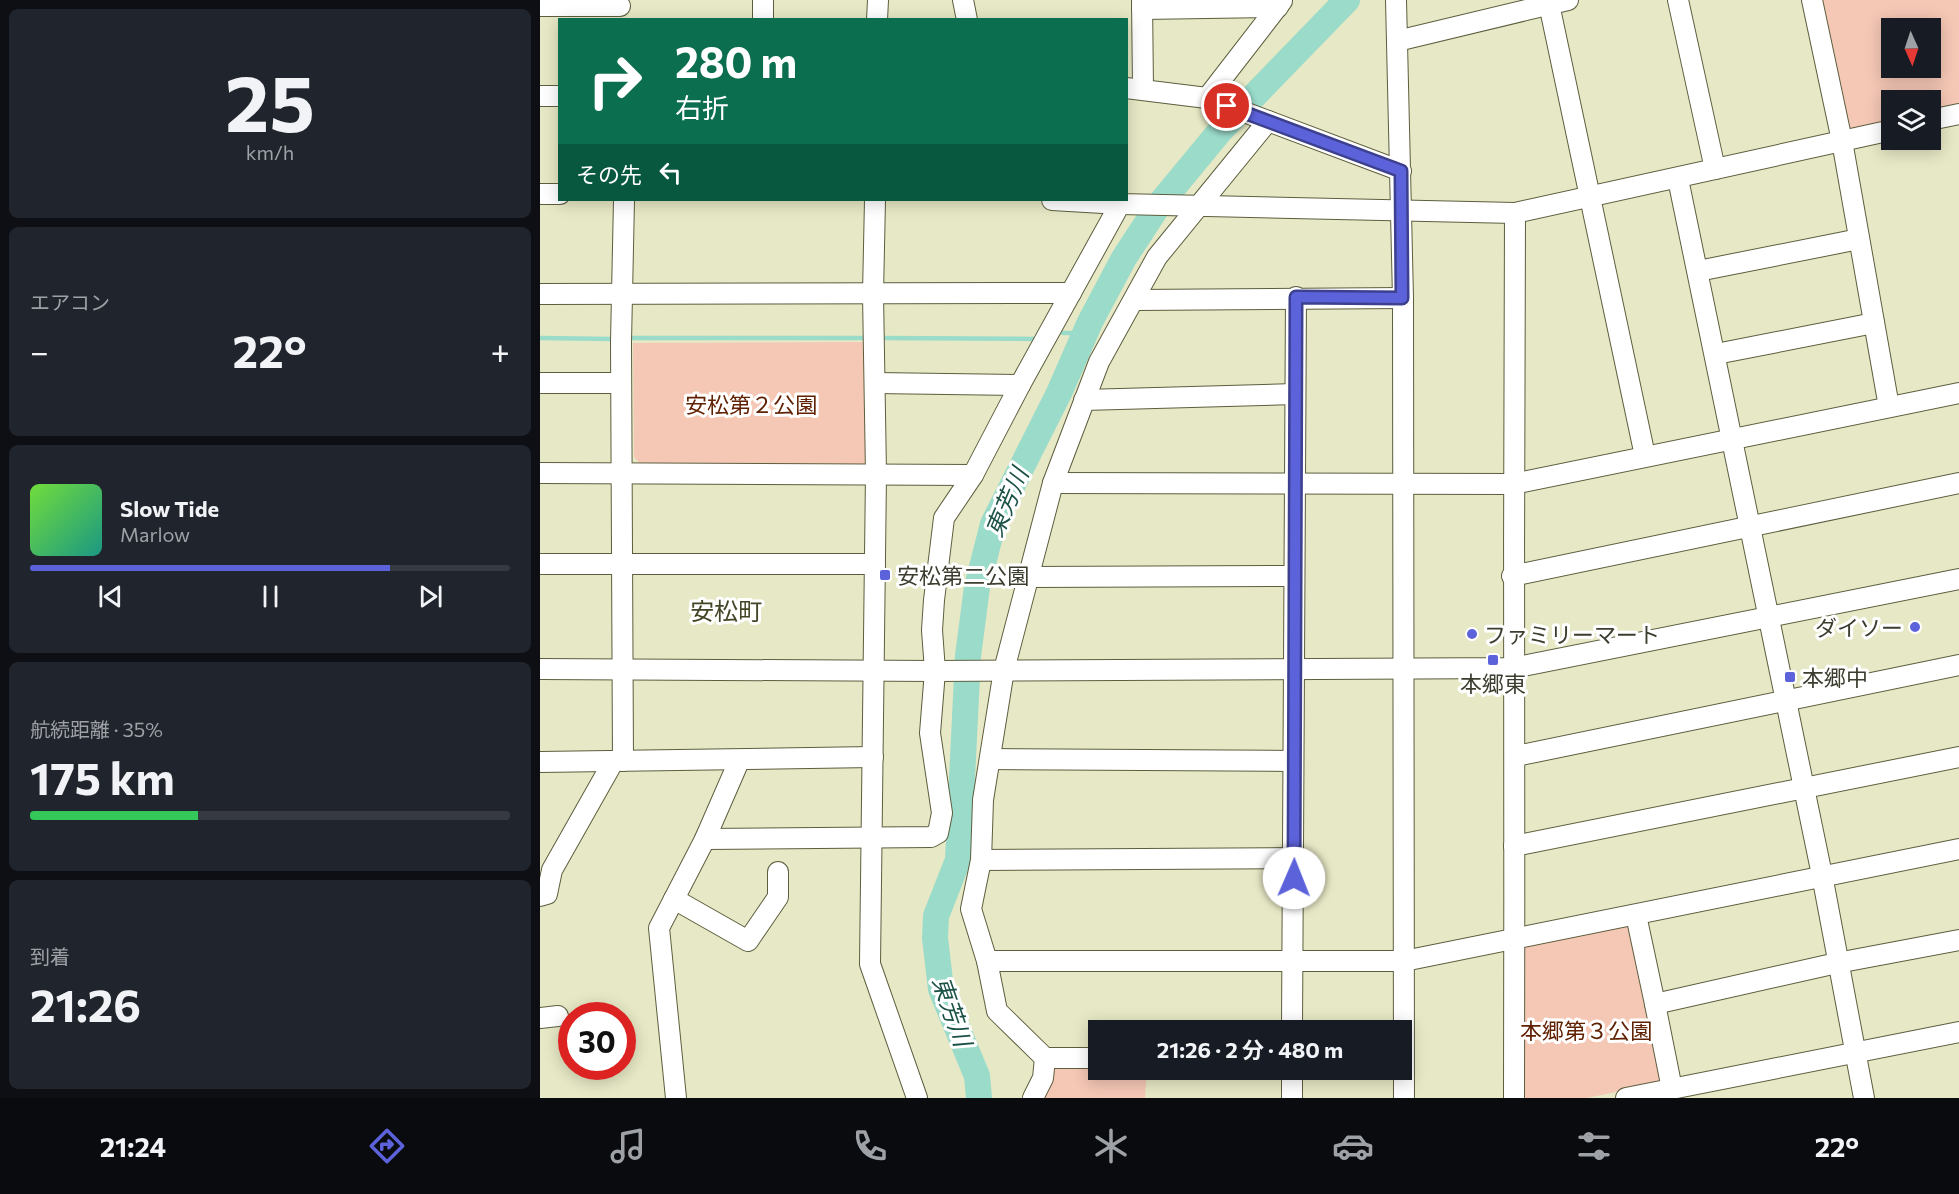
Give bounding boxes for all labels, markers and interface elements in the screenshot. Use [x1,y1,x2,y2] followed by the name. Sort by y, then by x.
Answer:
[1881,18,1941,78] north arrow
[1881,18,1941,150] map controls
[675,35,797,87] text: 280 m
[576,42,654,120] icon: right
[225,53,315,148] text: 25
[1201,80,1252,131] pin
[1210,89,1243,122] icon: arrive
[1881,90,1941,150] button: layers
[675,91,729,124] text: 右折
[246,140,294,164] text: km/h
[654,156,687,189] icon: left
[576,161,642,188] text: その先
[30,290,110,314] text: エアコン
[233,322,307,377] text: 22°
[30,330,49,371] text: −
[491,330,510,371] text: +
[685,391,817,418] park label: 安松第２公園
[979,460,1035,541] water label: 東芳川
[120,495,219,522] text: Slow Tide
[120,522,190,546] text: Marlow
[897,562,1029,589] place label: 安松第二公園
[878,568,892,582] marker: 安松第二公園
[94,580,127,613] icon: previous
[254,580,287,613] icon: pause
[414,580,447,613] icon: next
[690,596,762,625] district label: 安松町
[1815,614,1903,641] place label: ダイソー
[1908,620,1922,634] marker: ダイソー
[1484,621,1660,648] place label: ファミリーマート
[1465,627,1479,641] marker: ファミリーマート
[1486,653,1500,667] marker: 本郷東
[1802,664,1868,691] place label: 本郷中
[1460,670,1526,697] place label: 本郷東
[1783,670,1797,684] marker: 本郷中
[30,717,163,741] text: 航続距離 · 35%
[30,749,175,804] text: 175 km
[1262,846,1326,910] position arrow
[30,944,70,968] text: 到着
[928,972,979,1053] water label: 東芳川
[30,976,141,1031] text: 21:26
[558,1002,636,1080] speed limit sign: 30
[1520,1017,1652,1044] park label: 本郷第３公園
[1157,1036,1343,1063] text: 21:26 · 2 分 · 480 m
[366,1125,408,1167] icon: directions
[607,1125,649,1167] icon: music
[849,1125,891,1167] icon: phone
[1090,1125,1132,1167] icon: climate
[1332,1125,1374,1167] icon: car
[1573,1125,1615,1167] icon: filters
[100,1130,166,1163] text: 21:24
[1815,1130,1859,1163] text: 22°

